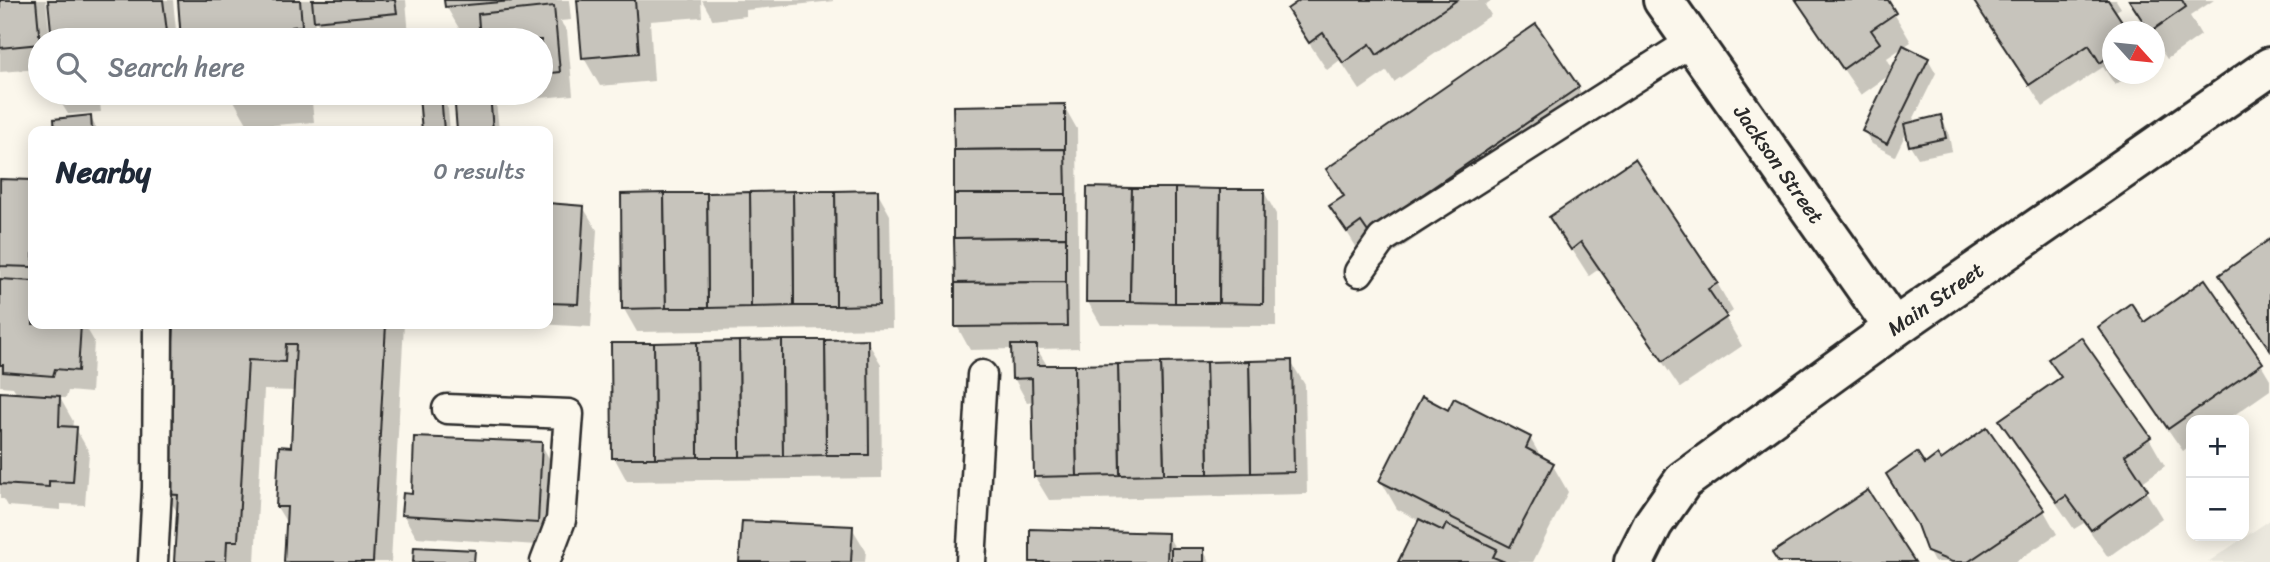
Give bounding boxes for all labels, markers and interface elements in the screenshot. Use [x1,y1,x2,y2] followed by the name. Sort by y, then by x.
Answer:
[2102,21,2165,84] north arrow
[28,28,553,105] search box
[108,44,245,90] text: Search here
[52,48,90,86] icon: search
[1723,96,1834,232] street label: Jackson Street
[56,145,151,199] text: Nearby
[433,151,525,192] text: 0 results
[1879,252,1992,347] street label: Main Street
[2186,415,2249,541] map controls
[2186,415,2249,478] button: +
[2186,478,2249,541] button: −

